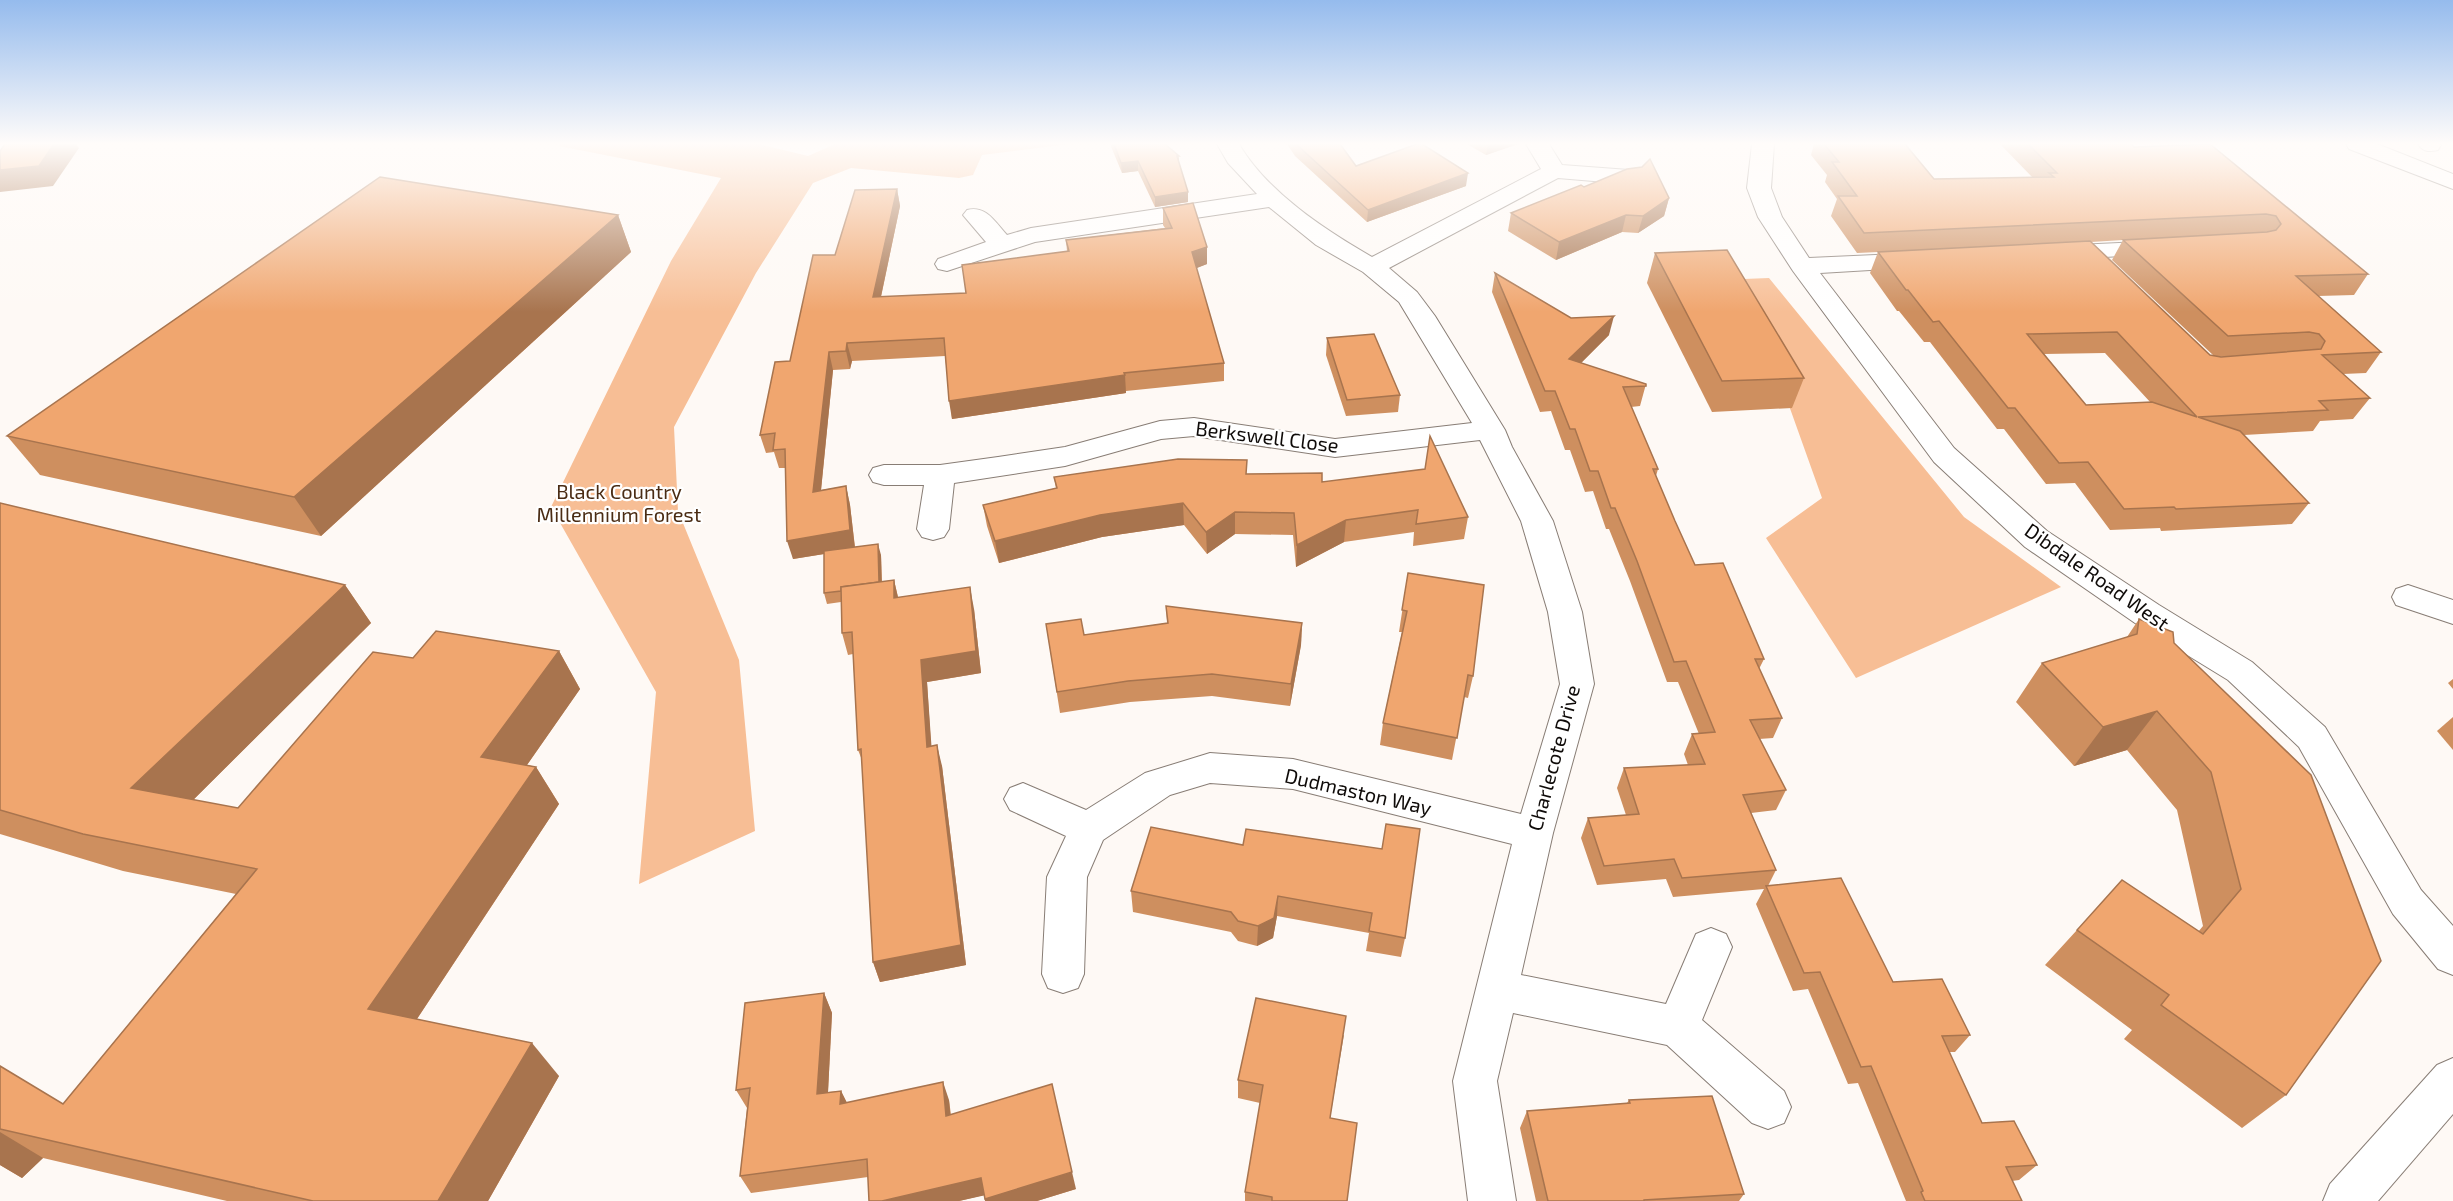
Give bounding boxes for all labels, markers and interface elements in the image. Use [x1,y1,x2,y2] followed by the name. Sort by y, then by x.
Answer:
[1194,415,1340,457] street label: Berkswell Close
[537,479,702,526] park label: Black Country Millennium Forest
[2021,517,2175,635] street label: Dibdale Road West
[1522,682,1584,833] street label: Charlecote Drive
[1283,762,1434,820] street label: Dudmaston Way

